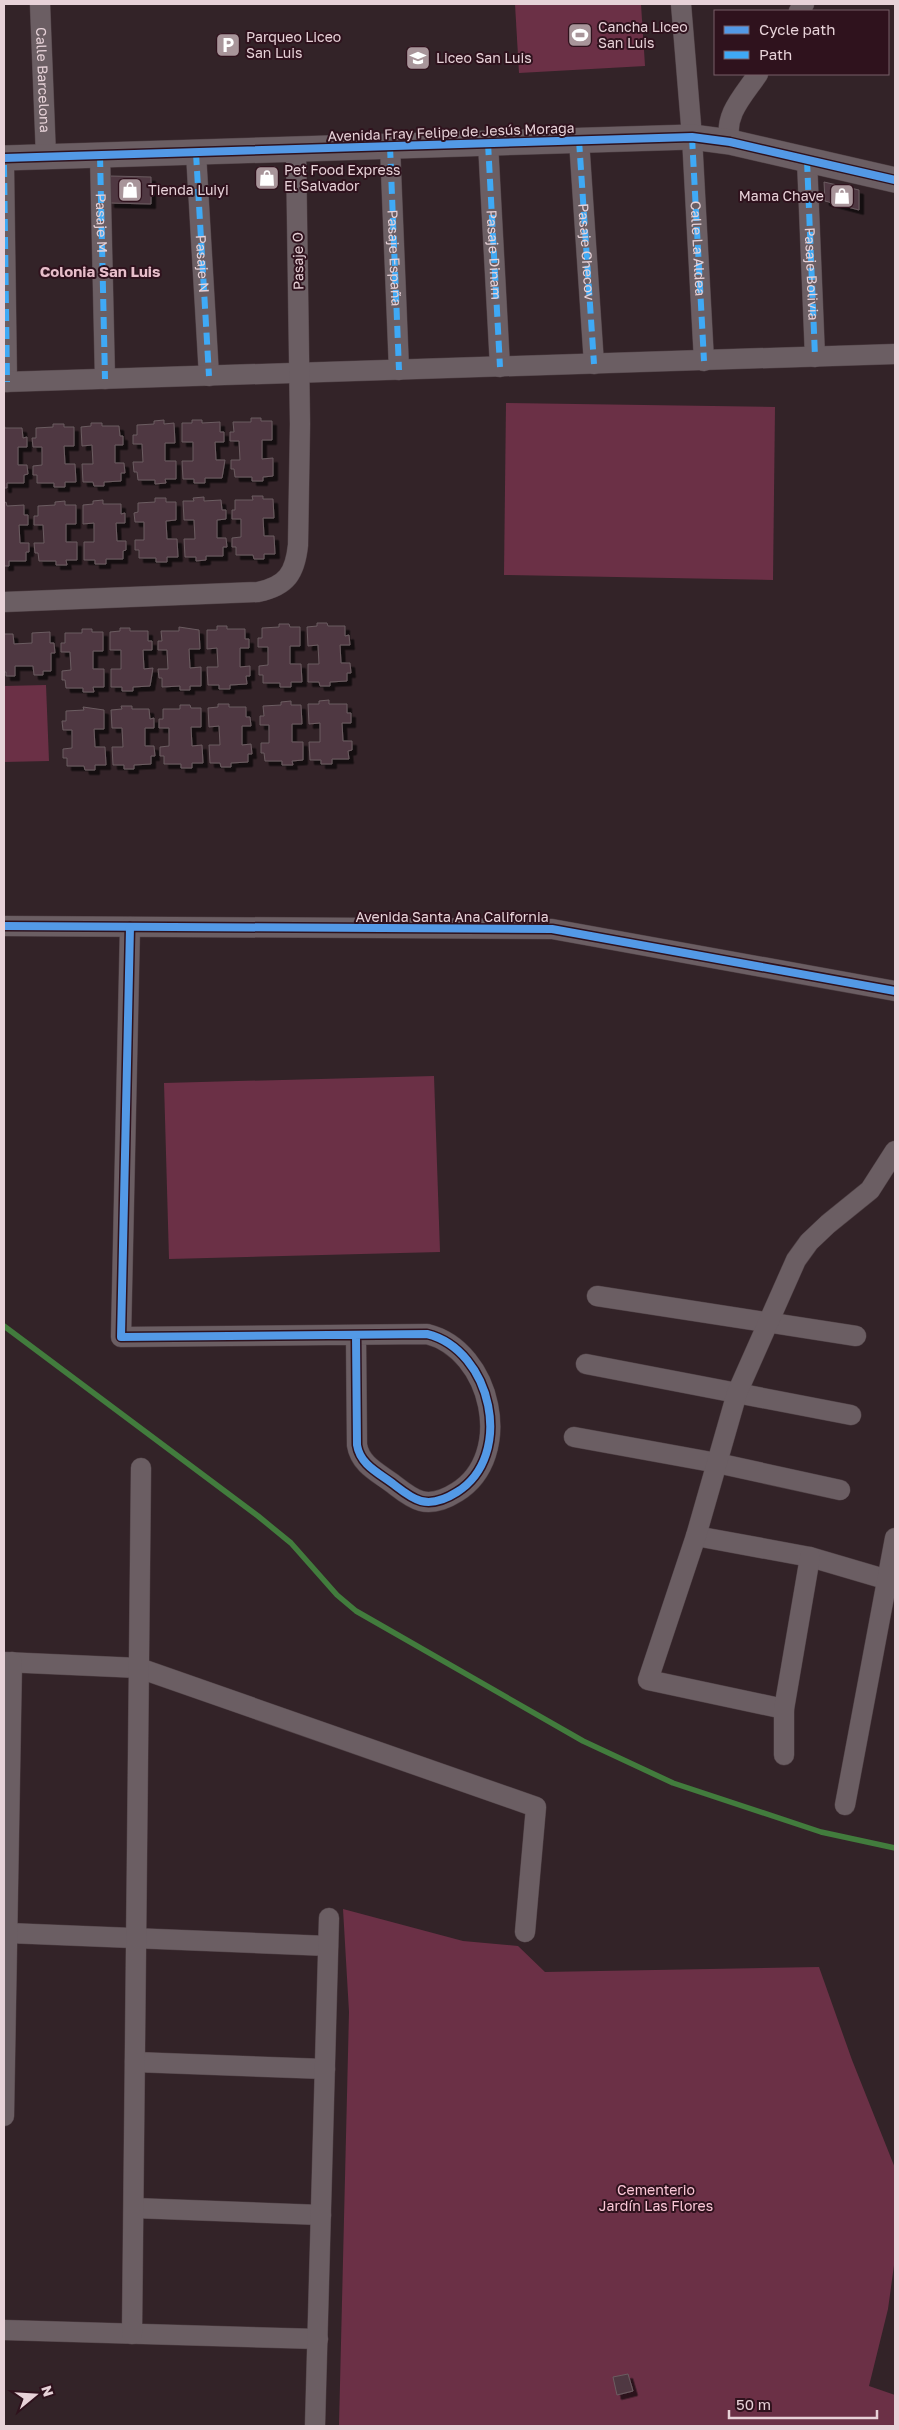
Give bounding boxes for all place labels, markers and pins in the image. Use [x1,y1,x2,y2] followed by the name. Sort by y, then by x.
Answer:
[598,18,688,51] place label: Cancha Liceo San Luis
[567,22,593,48] sports icon: Cancha Liceo San Luis
[246,28,341,61] place label: Parqueo Liceo San Luis
[215,32,241,58] parking icon: Parqueo Liceo San Luis
[405,45,431,71] school or university icon: Liceo San Luis
[436,49,532,66] place label: Liceo San Luis
[284,161,400,194] place label: Pet Food Express El Salvador
[254,165,280,191] shop icon: Pet Food Express El Salvador
[117,177,143,203] shop icon: Tienda Luiyi
[148,181,229,198] place label: Tienda Luiyi
[829,183,855,209] shop icon: Mama Chave
[739,187,824,204] place label: Mama Chave

